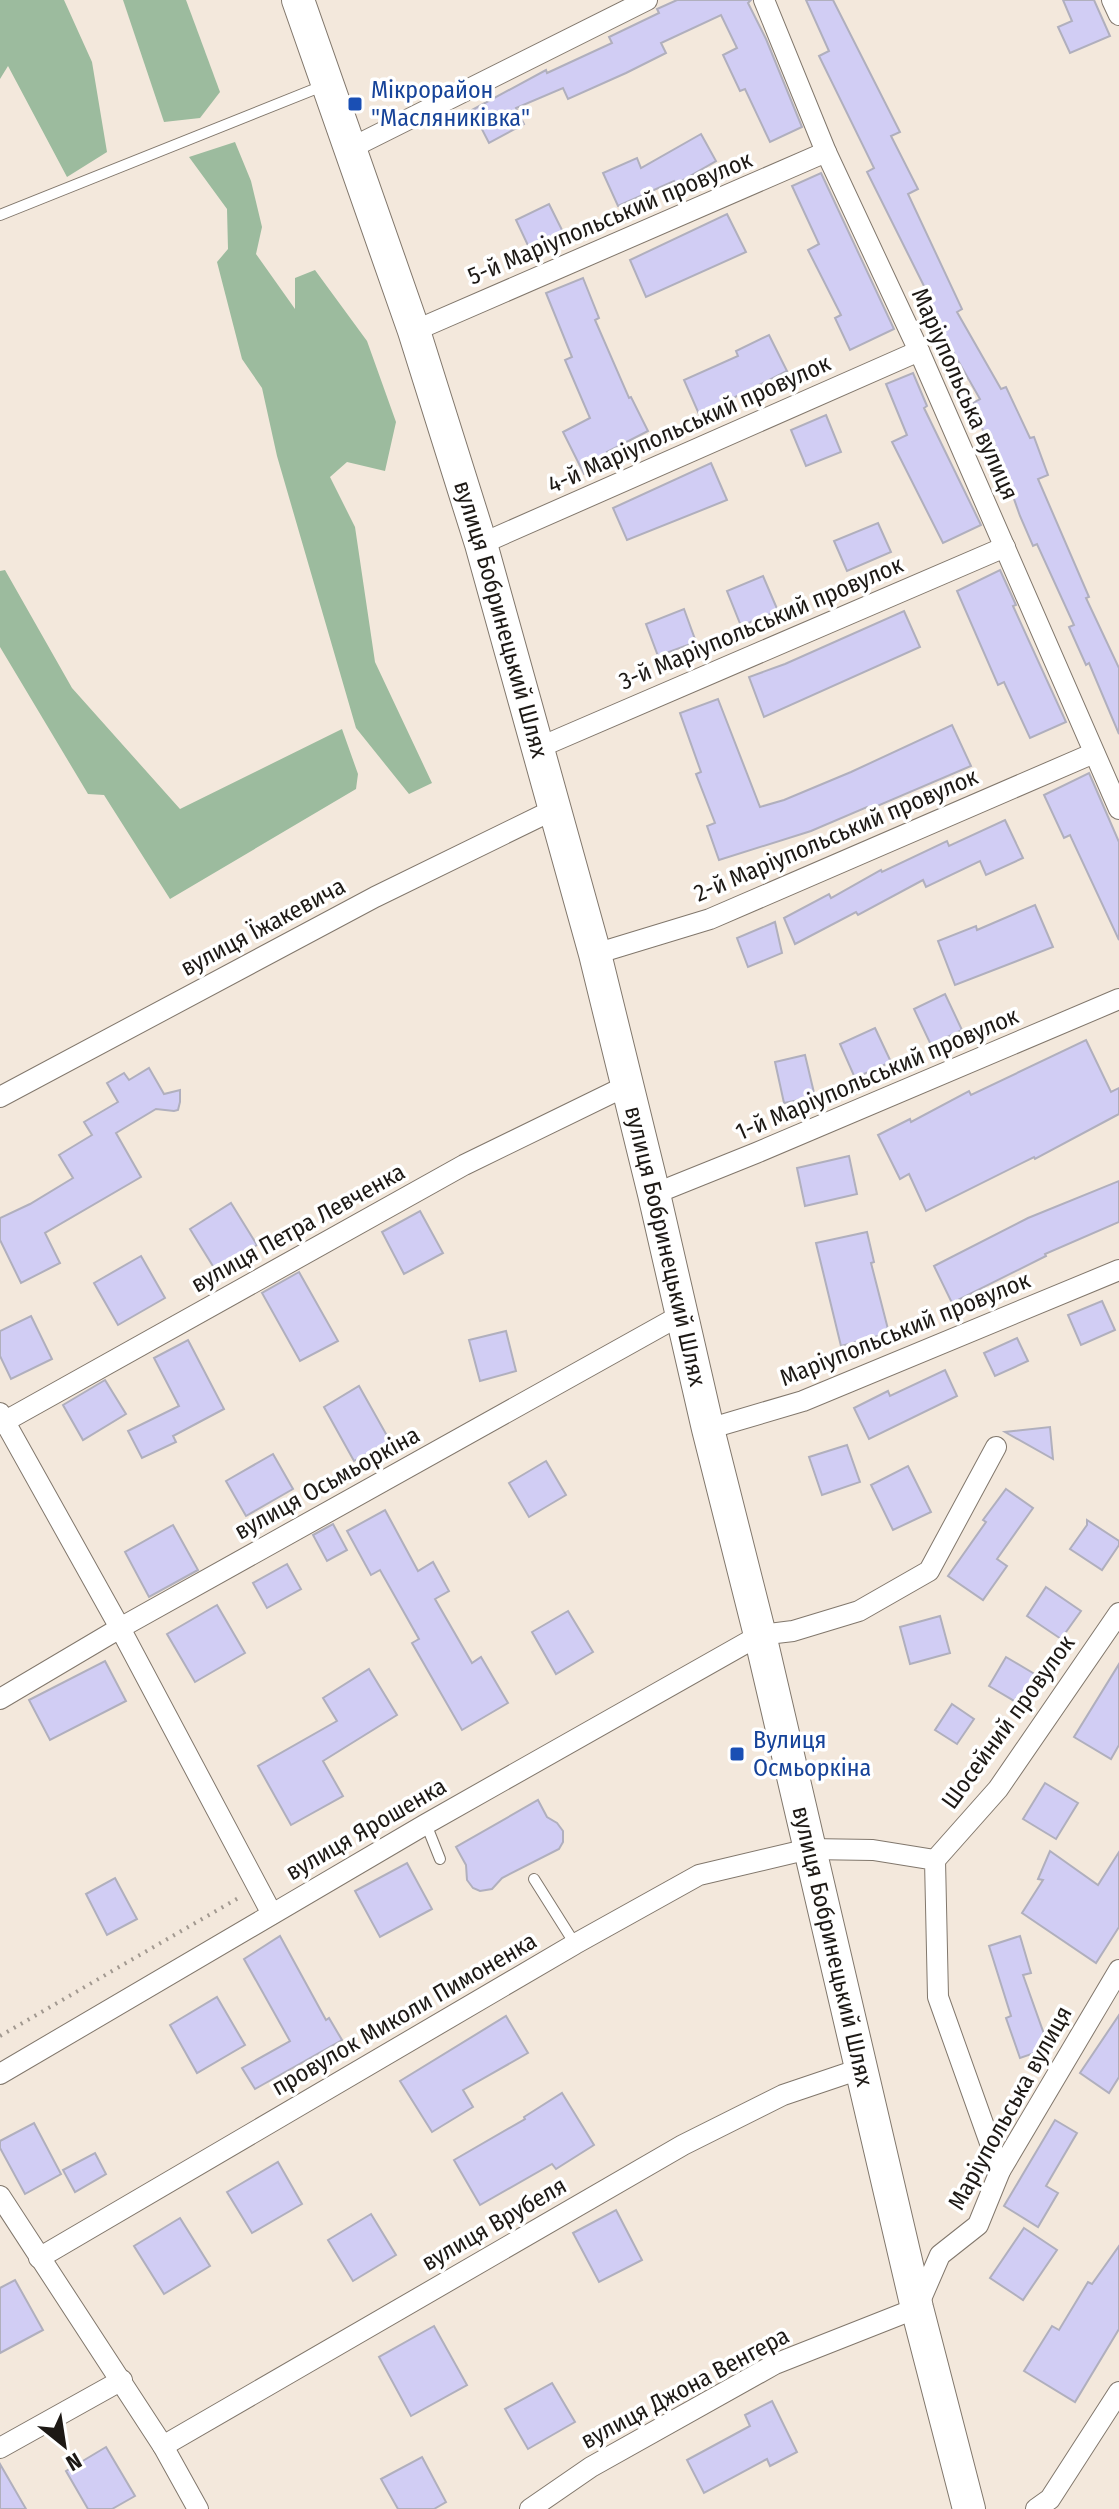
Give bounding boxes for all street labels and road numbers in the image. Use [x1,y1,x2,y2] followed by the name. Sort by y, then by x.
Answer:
[464,145,757,291] street label: 5-й Маріупольський провулок
[906,284,1024,504] street label: Маріупольська вулиця
[543,349,835,499] street label: 4-й Маріупольський провулок
[448,477,554,761] street label: вулиця Бобринецький Шлях
[615,550,908,696] street label: 3-й Маріупольський провулок
[690,762,983,908] street label: 2-й Маріупольський провулок
[176,872,350,982] street label: вулиця Їжакевича
[732,1001,1023,1146] street label: 1-й Маріупольський провулок
[619,1103,712,1389] street label: вулиця Бобринецький Шлях
[186,1158,410,1298] street label: вулиця Петра Левченка
[776,1266,1035,1392] street label: Маріупольський провулок
[230,1421,424,1545] street label: вулиця Осьмьоркіна
[936,1629,1081,1814] street label: Шосейний провулок
[281,1772,451,1886] street label: вулиця Ярошенка
[786,1804,879,2090] street label: вулиця Бобринецький Шлях
[267,1927,541,2101] street label: провулок Миколи Пимоненка
[942,2001,1078,2215] street label: Маріупольська вулиця
[417,2171,571,2277] street label: вулиця Врубеля
[576,2321,794,2455] street label: вулиця Джона Венгера

